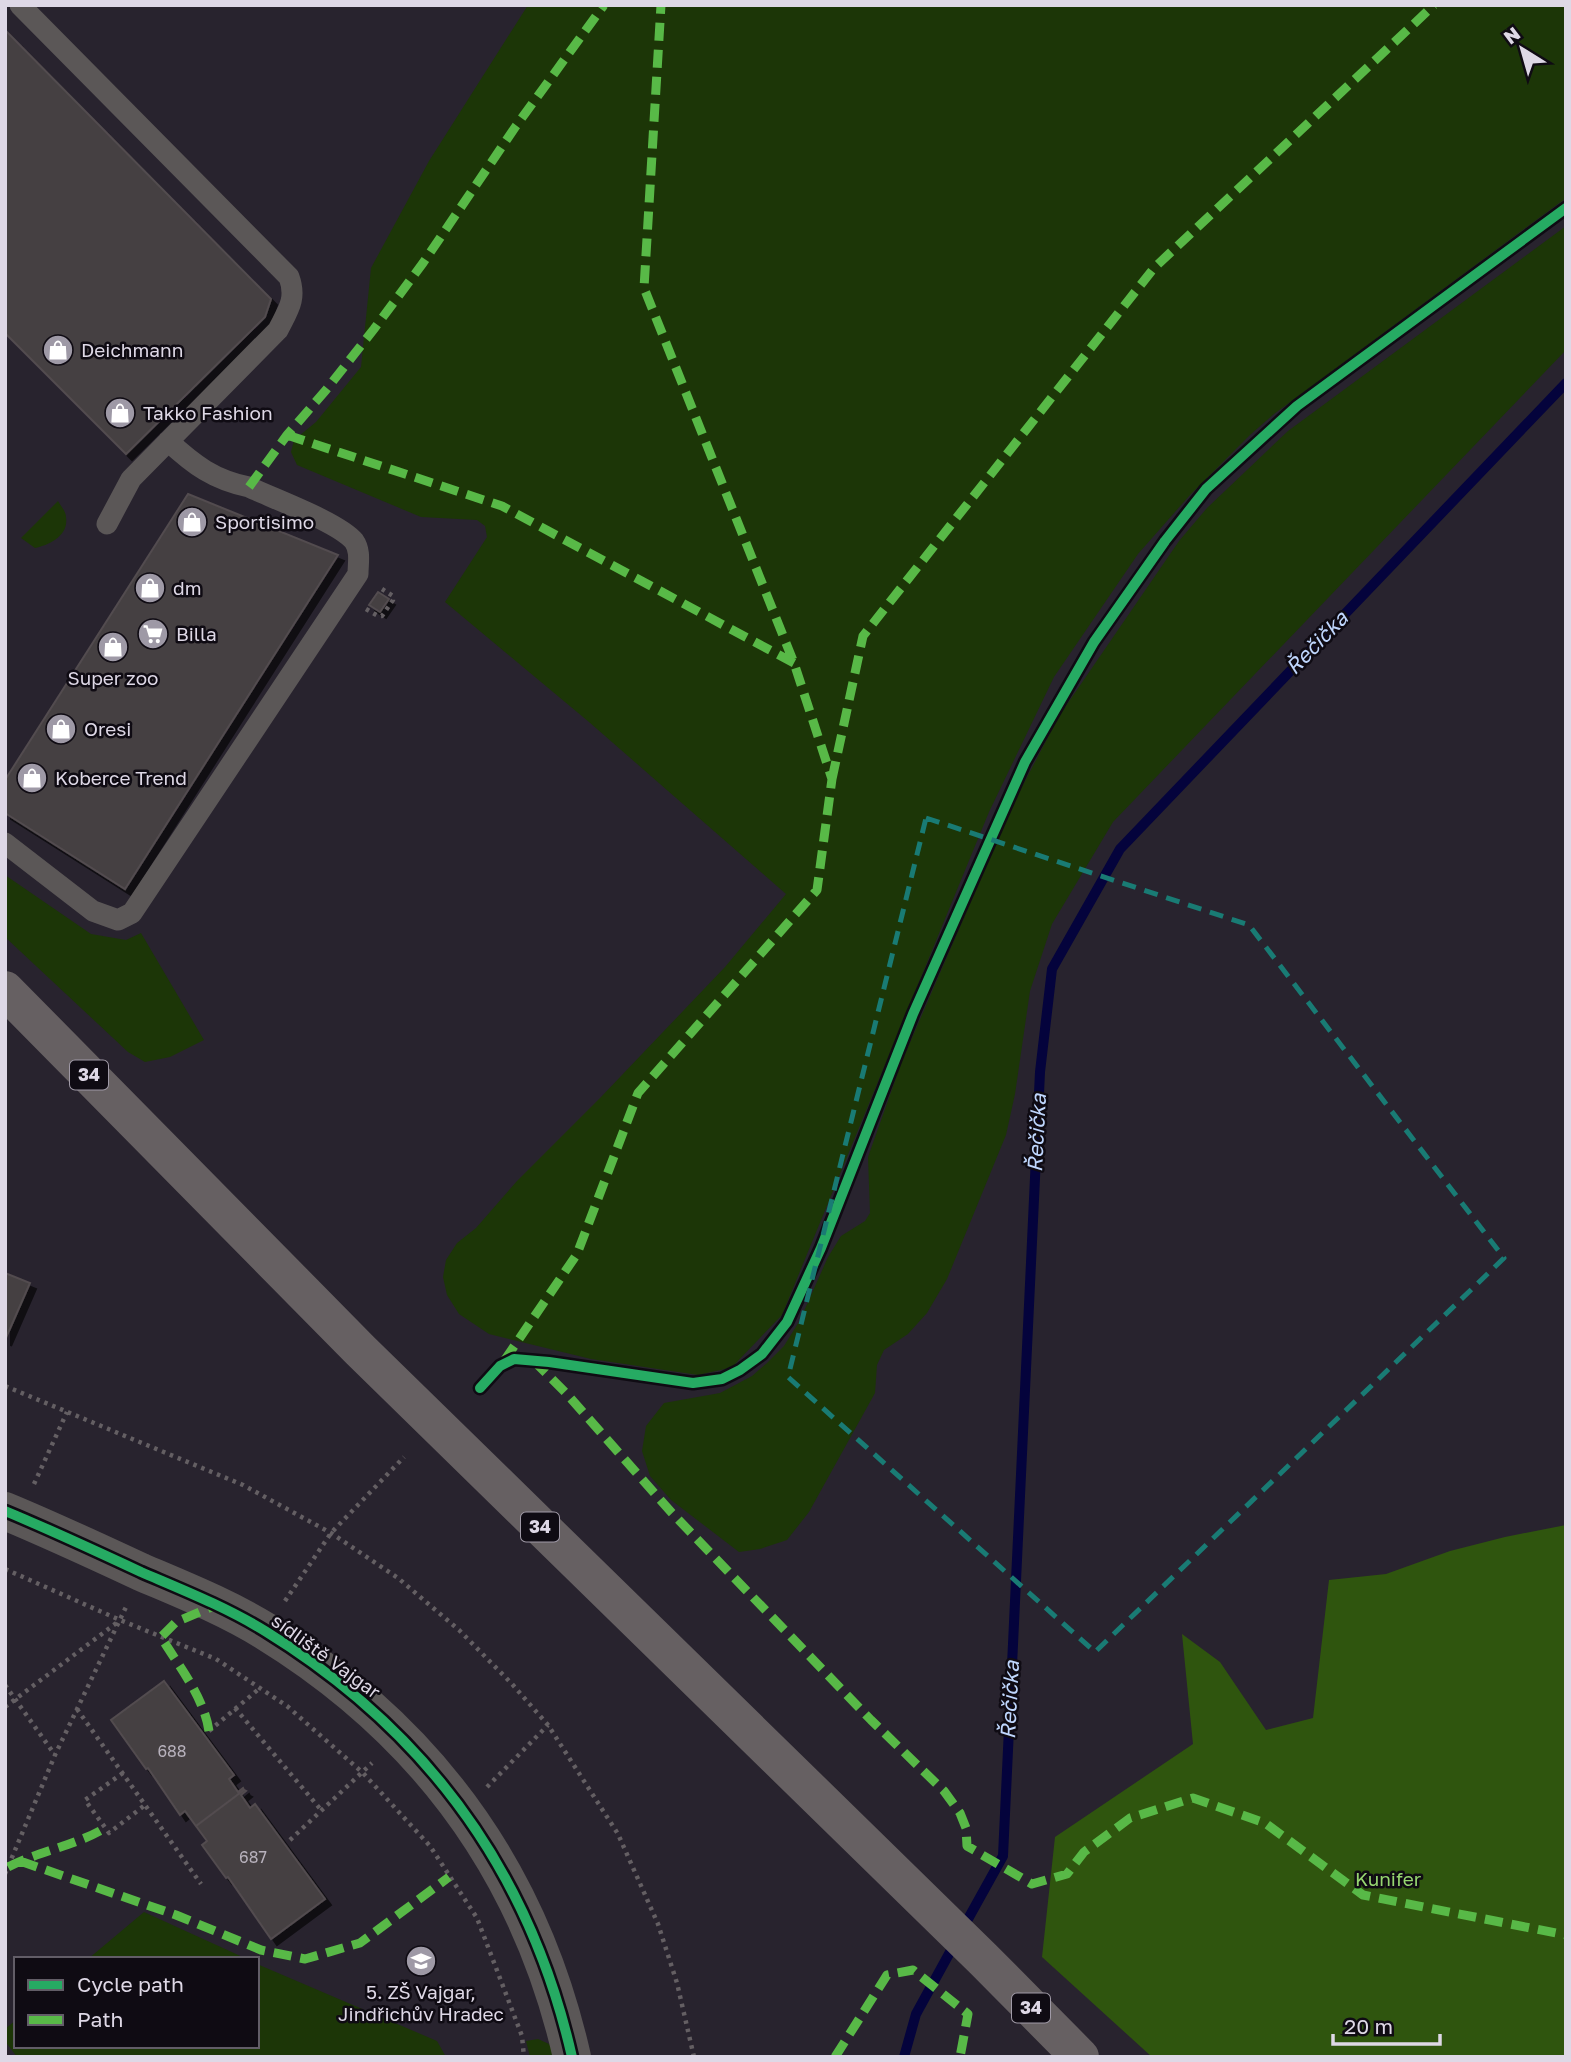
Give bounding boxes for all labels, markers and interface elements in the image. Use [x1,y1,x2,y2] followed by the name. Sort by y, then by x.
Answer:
[1487,14,1557,84] north arrow
[1499,21,1524,49] text: N
[41,333,75,367] shop icon: Deichmann
[81,338,183,361] place label: Deichmann
[103,396,137,430] shop icon: Takko Fashion
[143,401,273,424] place label: Takko Fashion
[175,505,209,539] shop icon: Sportisimo
[215,510,314,533] place label: Sportisimo
[133,571,167,605] shop icon: dm
[173,576,202,599] place label: dm
[1280,604,1354,680] water label: Řečička
[136,617,170,651] supermarket icon: Billa
[176,622,217,645] place label: Billa
[96,630,130,664] shop icon: Super zoo
[67,666,159,689] place label: Super zoo
[44,712,78,746] shop icon: Oresi
[84,717,131,740] place label: Oresi
[15,761,49,795] shop icon: Koberce Trend
[55,766,187,789] place label: Koberce Trend
[70,1060,108,1090] road number: 34
[1021,1092,1051,1173] water label: Řečička
[521,1512,559,1542] road number: 34
[267,1608,386,1703] street label: sídliště Vajgar
[994,1659,1024,1740] water label: Řečička
[157,1741,187,1761] house number: 688
[239,1847,267,1867] house number: 687
[1355,1867,1422,1890] park label: Kunifer
[404,1944,438,1978] school or university icon: 5. ZŠ Vajgar, Jindřichův Hradec
[14,1957,259,2048] legend
[77,1971,184,1997] text: Cycle path
[338,1980,504,2025] place label: 5. ZŠ Vajgar, Jindřichův Hradec
[1012,1994,1050,2022] road number: 34
[1333,2002,1440,2046] scale bar
[77,2006,124,2032] text: Path
[1344,2013,1393,2039] text: 20 m

